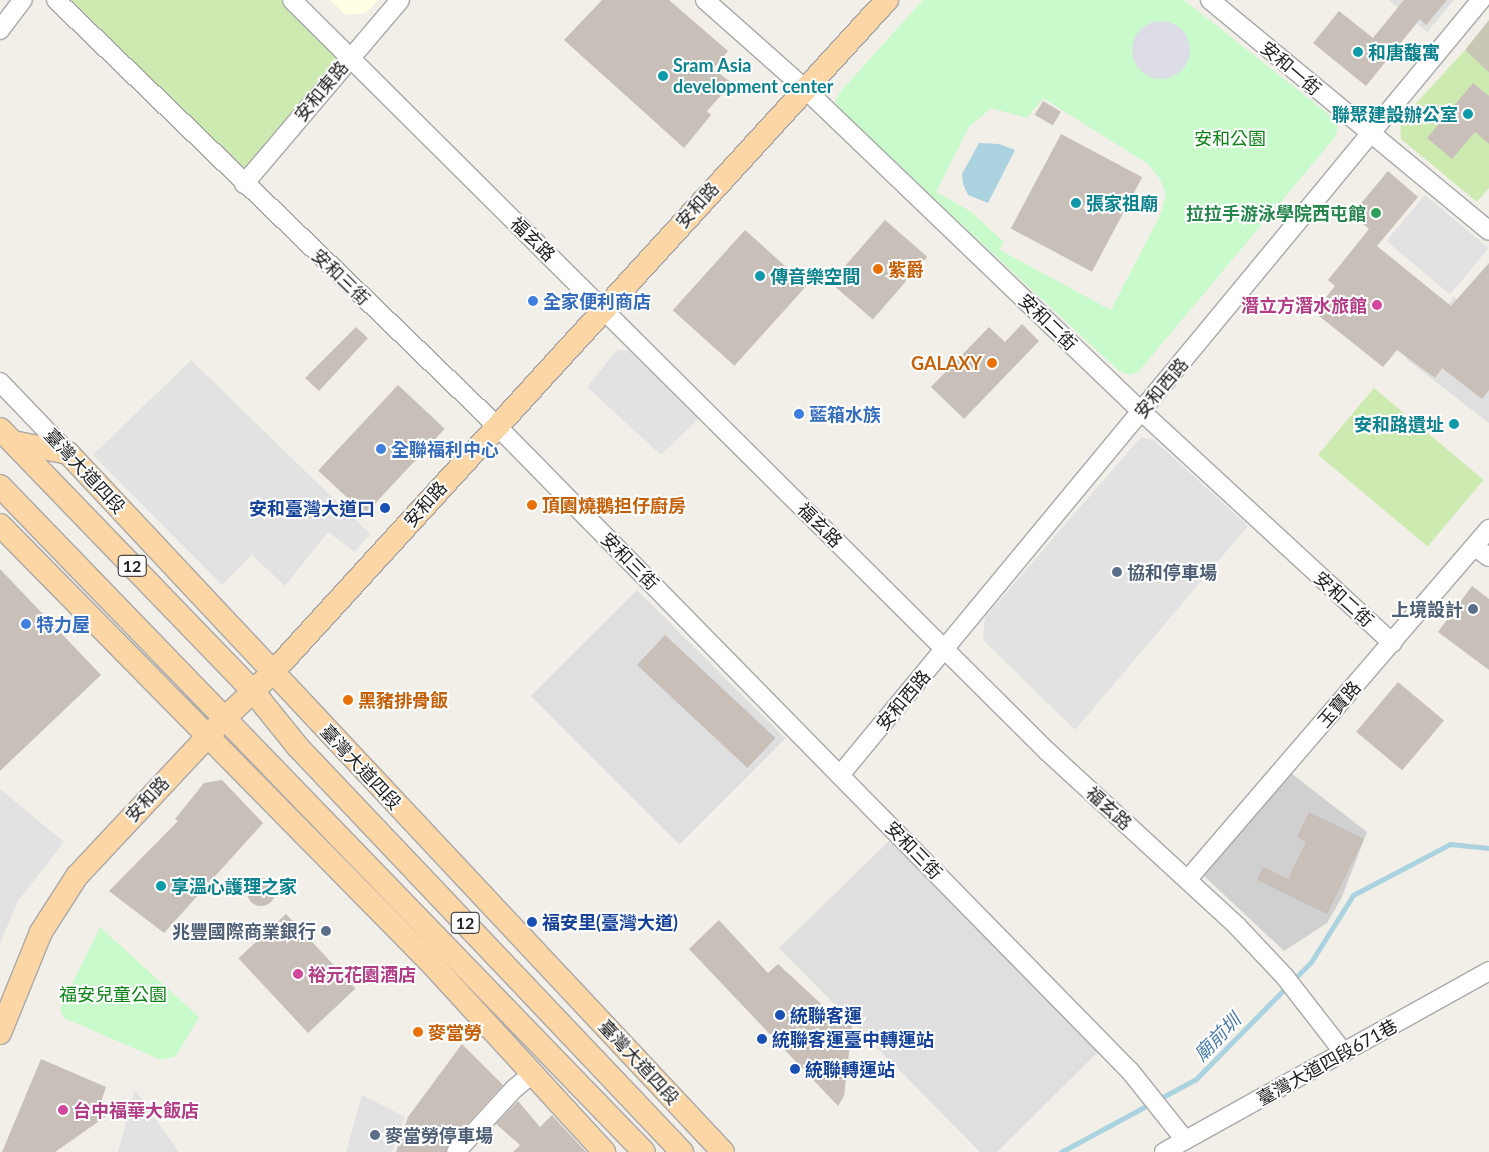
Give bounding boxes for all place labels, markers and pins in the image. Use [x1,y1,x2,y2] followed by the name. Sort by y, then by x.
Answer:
[1368,41,1440,63] place label: 和唐馥寓
[1352,46,1364,58] marker: 和唐馥寓
[673,55,833,98] place label: Sram Asia development center
[657,70,669,82] marker: Sram Asia development center
[1332,103,1458,125] place label: 聯聚建設辦公室
[1462,108,1474,120] marker: 聯聚建設辦公室
[1086,192,1158,214] place label: 張家祖廟
[1070,197,1082,209] marker: 張家祖廟
[1186,202,1366,224] place label: 拉拉手游泳學院西屯館
[1370,207,1382,219] marker: 拉拉手游泳學院西屯館
[888,258,924,280] place label: 紫爵
[872,263,884,275] marker: 紫爵
[770,265,860,287] place label: 傳音樂空間
[754,270,766,282] marker: 傳音樂空間
[543,290,651,312] place label: 全家便利商店
[1241,294,1367,316] place label: 潛立方潛水旅館
[527,295,539,307] marker: 全家便利商店
[1371,299,1383,311] marker: 潛立方潛水旅館
[911,352,982,374] place label: GALAXY
[986,357,998,369] marker: GALAXY
[809,403,881,425] place label: 藍箱水族
[793,408,805,420] marker: 藍箱水族
[1354,413,1444,435] place label: 安和路遺址
[1448,418,1460,430] marker: 安和路遺址
[391,438,499,460] place label: 全聯福利中心
[375,443,387,455] marker: 全聯福利中心
[542,494,686,516] place label: 頂園燒鵝担仔廚房
[249,497,375,519] place label: 安和臺灣大道口
[526,499,538,511] marker: 頂園燒鵝担仔廚房
[379,502,391,514] marker: 安和臺灣大道口
[1127,561,1217,583] place label: 協和停車場
[1111,566,1123,578] marker: 協和停車場
[1391,598,1463,620] place label: 上境設計
[1467,603,1479,615] marker: 上境設計
[36,613,90,635] place label: 特力屋
[20,618,32,630] marker: 特力屋
[358,689,448,711] place label: 黑豬排骨飯
[342,694,354,706] marker: 黑豬排骨飯
[171,875,297,897] place label: 享溫心護理之家
[155,880,167,892] marker: 享溫心護理之家
[542,911,678,933] place label: 福安里(臺灣大道)
[526,916,538,928] marker: 福安里(臺灣大道)
[172,920,316,942] place label: 兆豐國際商業銀行
[320,925,332,937] marker: 兆豐國際商業銀行
[308,963,416,985] place label: 裕元花園酒店
[292,968,304,980] marker: 裕元花園酒店
[790,1004,862,1026] place label: 統聯客運
[774,1009,786,1021] marker: 統聯客運
[428,1021,482,1043] place label: 麥當勞
[412,1026,424,1038] marker: 麥當勞
[772,1028,934,1050] place label: 統聯客運臺中轉運站
[756,1033,768,1045] marker: 統聯客運臺中轉運站
[805,1058,895,1080] place label: 統聯轉運站
[789,1063,801,1075] marker: 統聯轉運站
[73,1099,199,1121] place label: 台中福華大飯店
[57,1104,69,1116] marker: 台中福華大飯店
[385,1124,493,1146] place label: 麥當勞停車場
[369,1129,381,1141] marker: 麥當勞停車場

